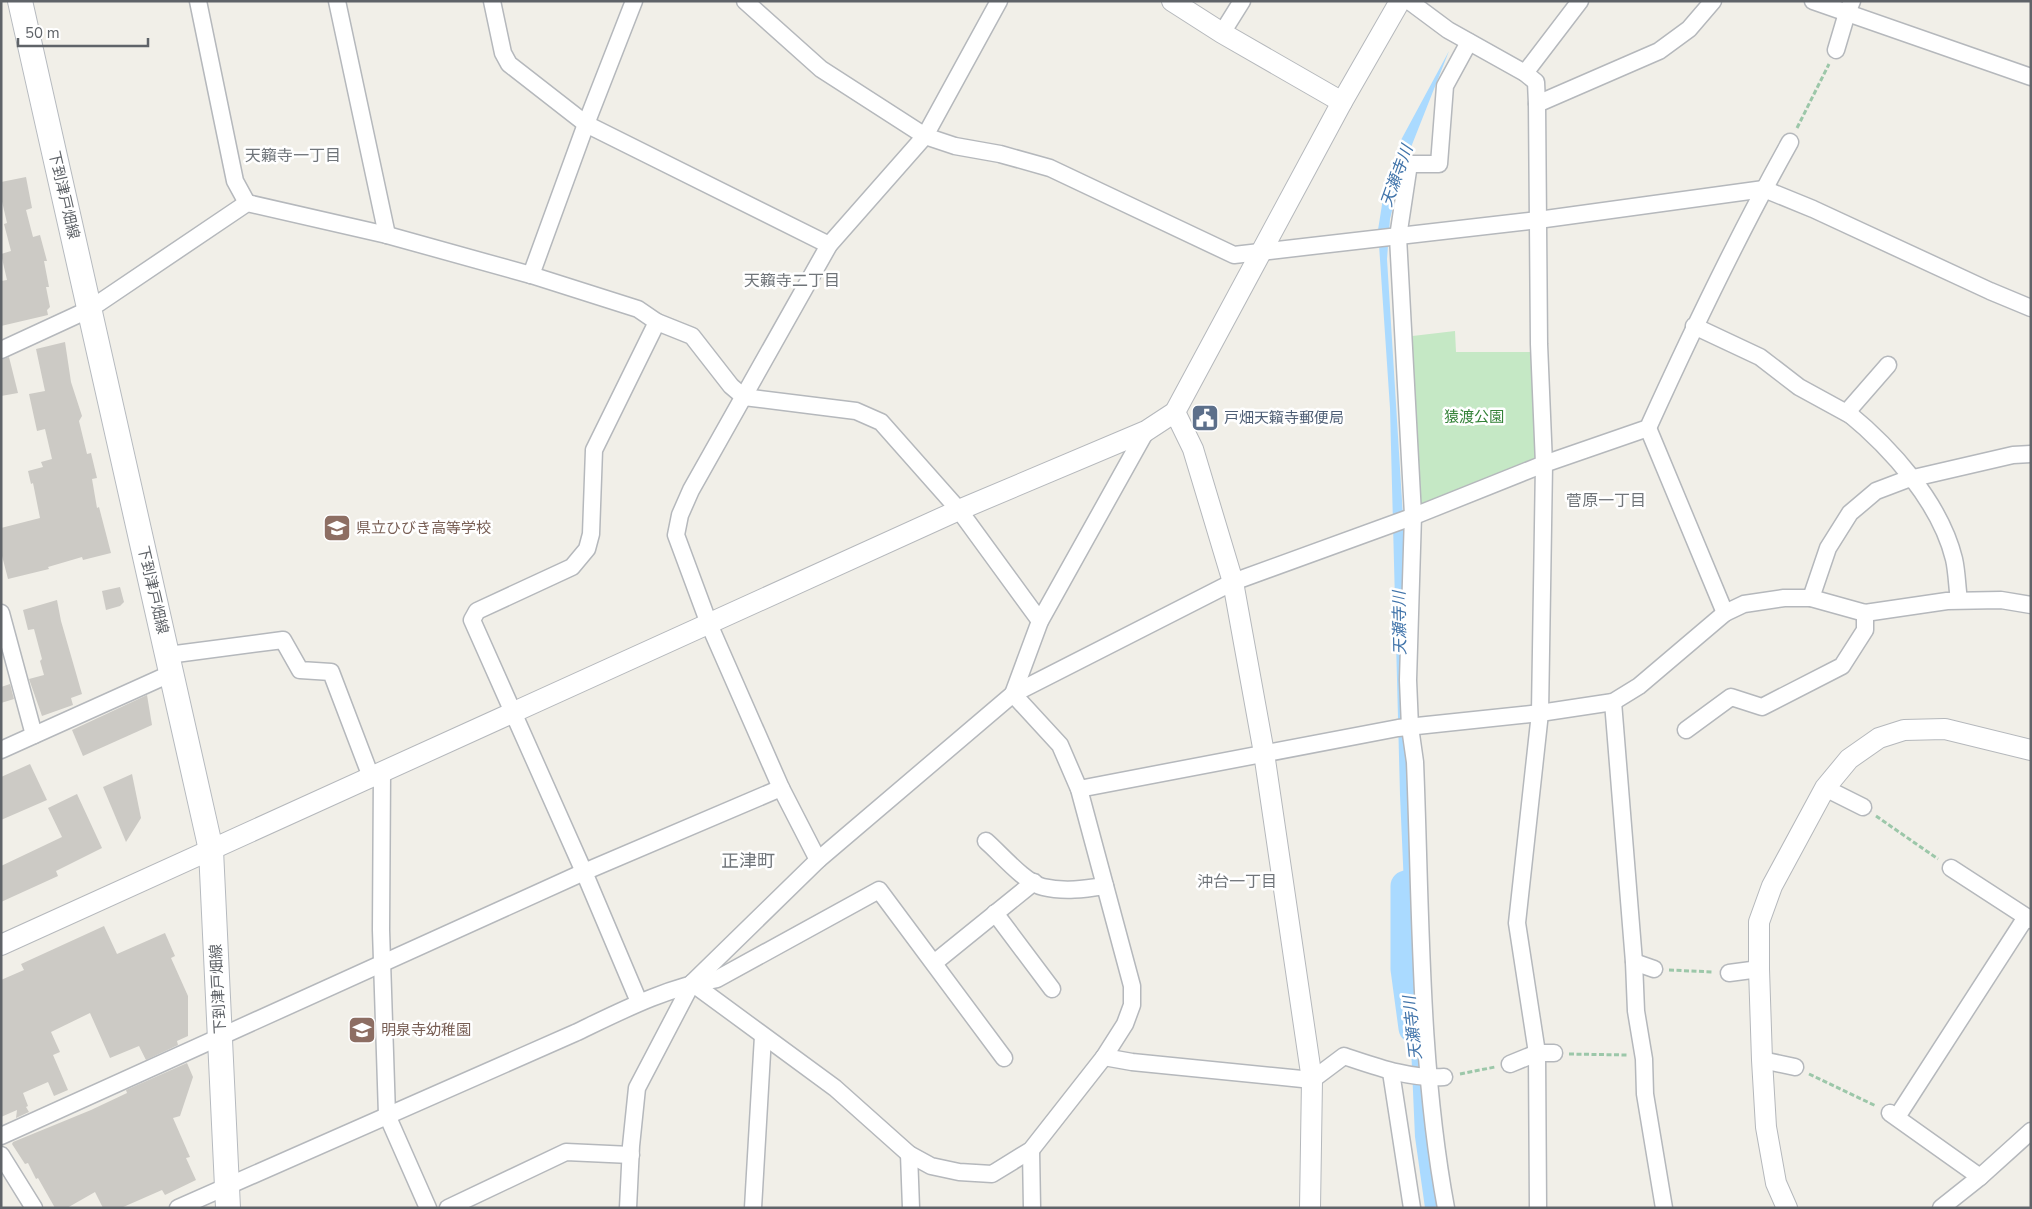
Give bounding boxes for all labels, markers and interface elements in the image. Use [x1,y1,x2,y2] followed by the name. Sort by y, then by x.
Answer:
[18,15,148,47] scale bar
[25,23,60,43] text: 50 m
[1376,140,1419,210] water label: 天瀬寺川
[245,145,341,167] district label: 天籟寺一丁目
[44,149,84,241] street label: 下到津戸畑線
[744,270,840,292] district label: 天籟寺二丁目
[1190,403,1220,433] public building icon: 戸畑天籟寺郵便局
[1444,407,1504,427] park label: 猿渡公園
[1224,408,1344,428] place label: 戸畑天籟寺郵便局
[1566,490,1646,512] district label: 菅原一丁目
[322,513,352,543] school or university icon: 県立ひびき高等学校
[356,518,491,538] place label: 県立ひびき高等学校
[133,544,173,636] street label: 下到津戸畑線
[1388,589,1412,655] water label: 天瀬寺川
[721,849,775,873] district label: 正津町
[1197,871,1277,893] district label: 沖台一丁目
[206,944,230,1034] street label: 下到津戸畑線
[1399,993,1427,1061] water label: 天瀬寺川
[347,1015,377,1045] school or university icon: 明泉寺幼稚園
[381,1020,471,1040] place label: 明泉寺幼稚園

